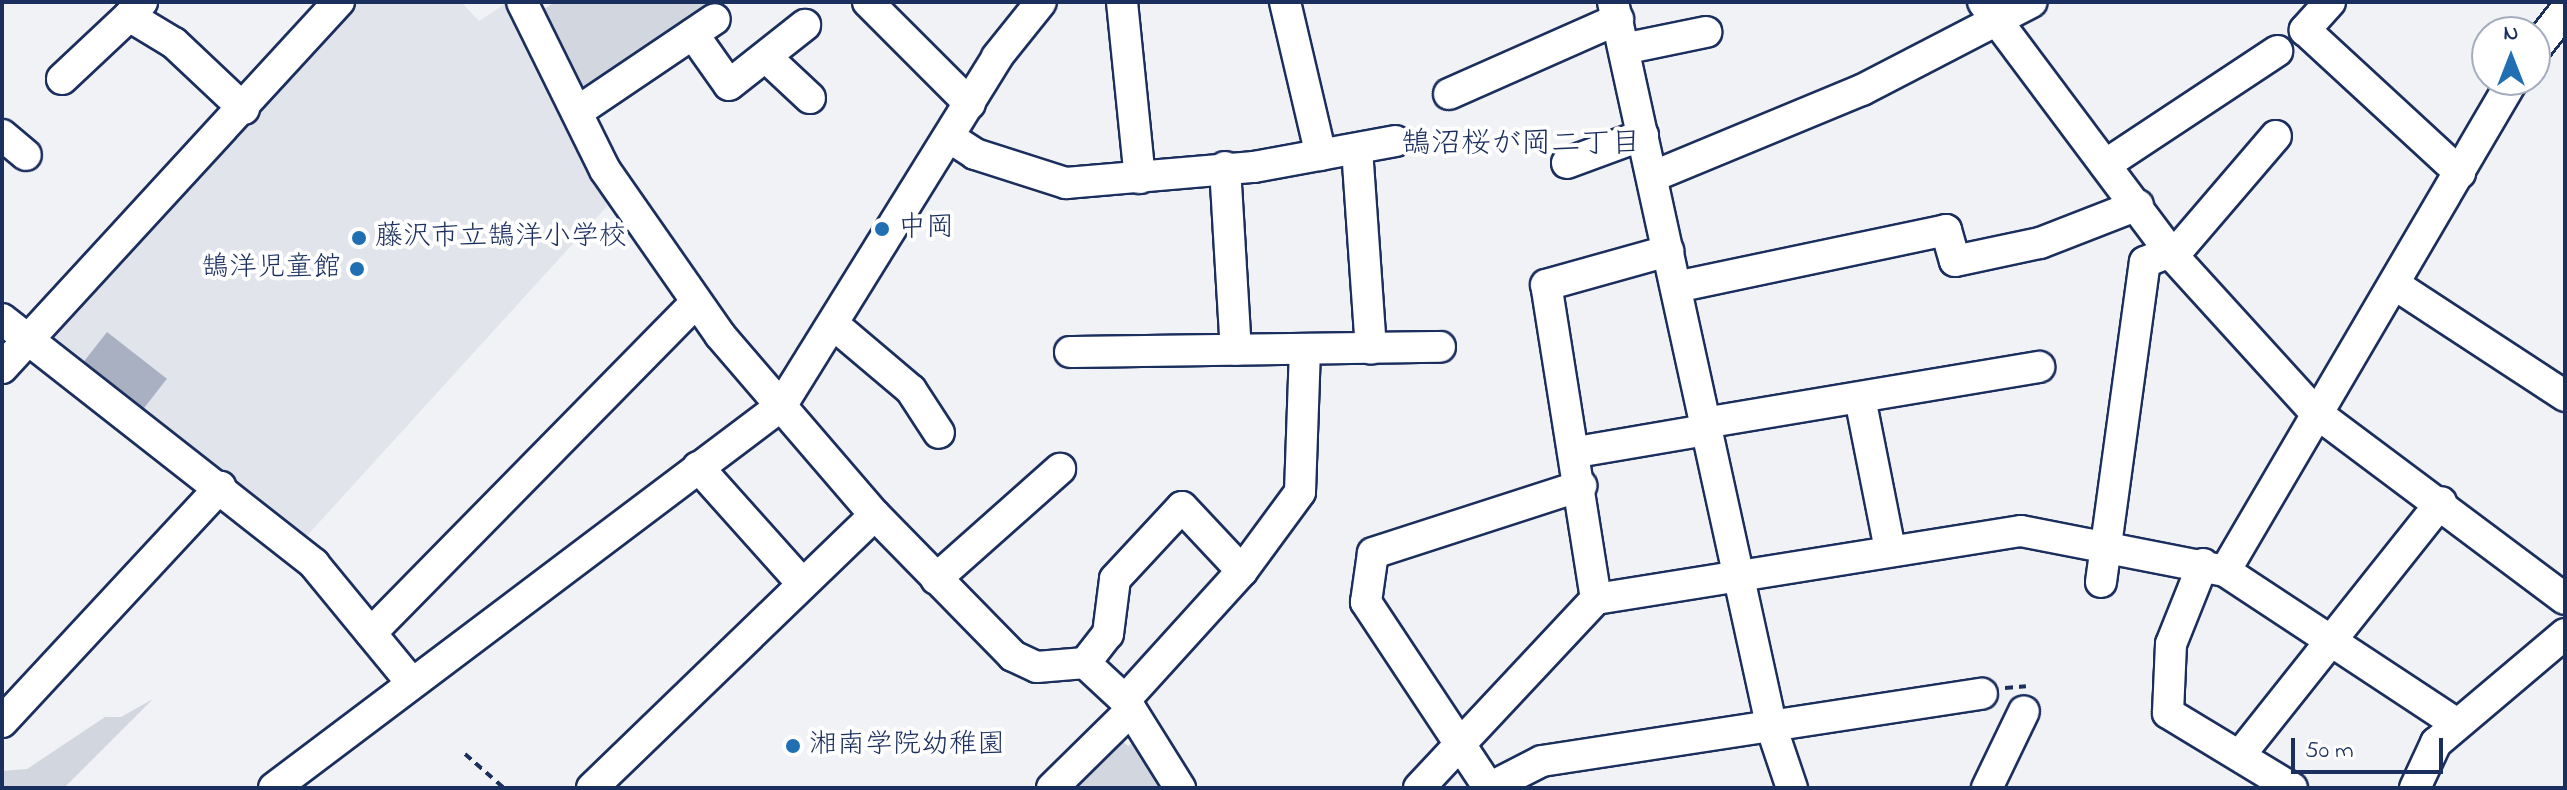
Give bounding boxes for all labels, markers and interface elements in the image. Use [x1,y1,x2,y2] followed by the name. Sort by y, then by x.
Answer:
[2471,16,2551,96] north arrow
[2504,18,2518,50] text: N
[1401,127,1641,163] district label: 鵠沼桜が岡二丁目
[898,212,954,246] place label: 中岡
[873,220,891,238] marker: 中岡
[375,221,627,255] place label: 藤沢市立鵠洋小学校
[350,229,368,247] marker: 藤沢市立鵠洋小学校
[201,252,341,286] place label: 鵠洋児童館
[348,260,366,278] marker: 鵠洋児童館
[2295,722,2447,772] scale bar
[809,729,1005,763] place label: 湘南学院幼稚園
[2305,734,2354,769] text: 50 m
[784,737,802,755] marker: 湘南学院幼稚園

